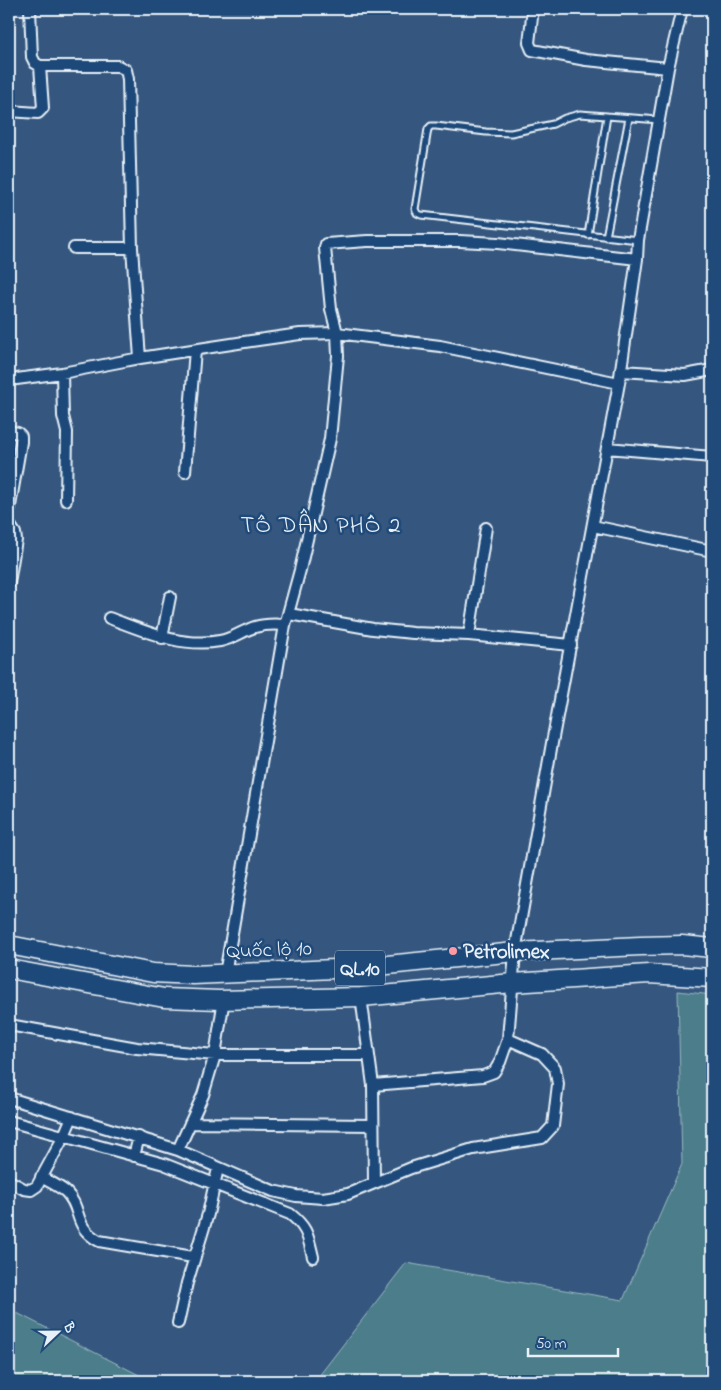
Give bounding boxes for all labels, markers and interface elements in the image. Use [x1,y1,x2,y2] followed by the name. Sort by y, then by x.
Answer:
[241,508,401,544] district label: TỔ DÂN PHỐ 2
[226,935,312,967] street label: Quốc lộ 10
[463,938,550,968] place label: Petrolimex
[447,945,459,957] marker: Petrolimex
[335,950,385,986] road number: QL.10
[32,1308,82,1358] north arrow
[57,1318,80,1337] text: B
[528,1325,618,1357] scale bar
[536,1333,567,1355] text: 50 m

